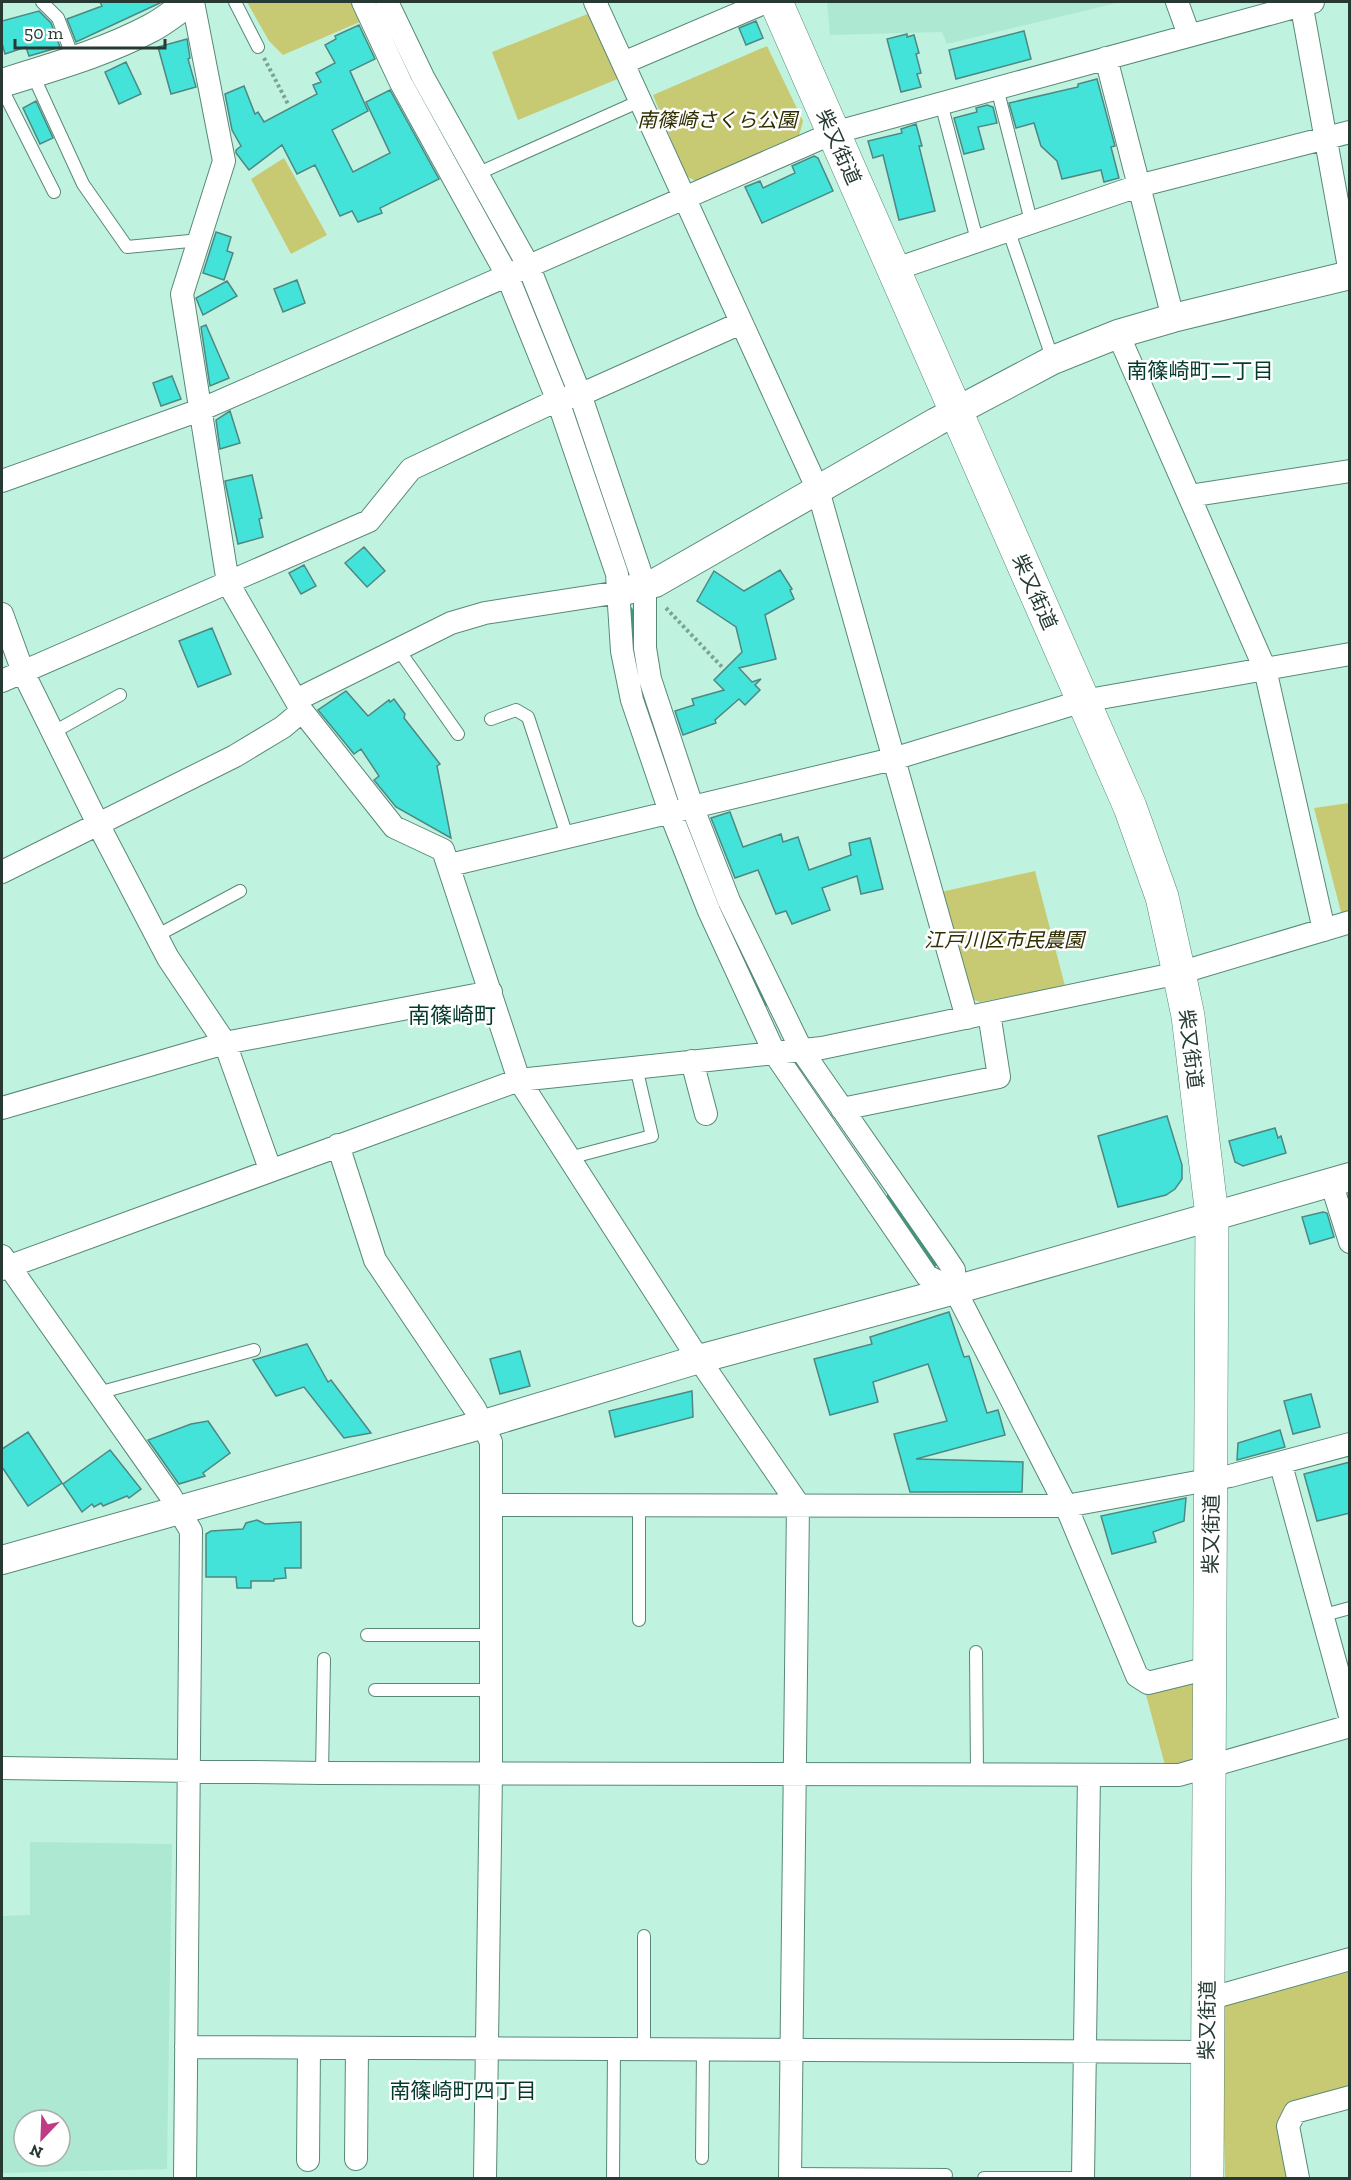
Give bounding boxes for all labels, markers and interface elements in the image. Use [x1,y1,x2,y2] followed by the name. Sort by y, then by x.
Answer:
[15,12,165,50] scale bar
[24,22,64,44] text: 50 m
[812,106,866,188] street label: 柴又街道
[637,108,800,132] park label: 南篠崎さくら公園
[1127,358,1274,383] district label: 南篠崎町二丁目
[1008,551,1062,633] street label: 柴又街道
[924,928,1087,952] park label: 江戸川区市民農園
[408,1002,496,1029] district label: 南篠崎町
[1174,1008,1208,1090] street label: 柴又街道
[1198,1494,1224,1574] street label: 柴又街道
[1194,1980,1220,2060] street label: 柴又街道
[390,2078,537,2103] district label: 南篠崎町四丁目
[12,2108,72,2168] north arrow
[27,2140,46,2162] text: N

